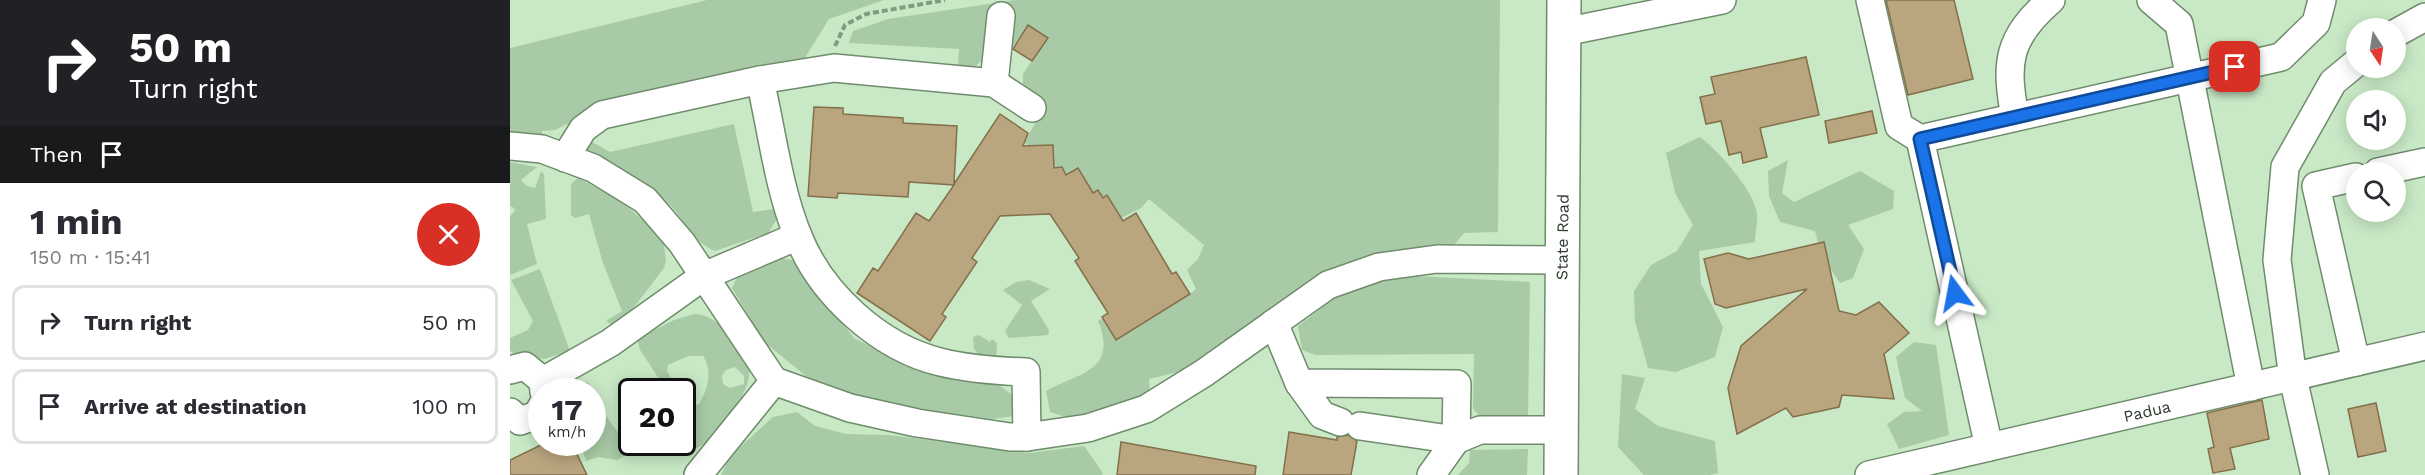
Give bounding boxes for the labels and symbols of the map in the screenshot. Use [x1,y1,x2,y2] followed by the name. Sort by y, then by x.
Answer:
[2346,18,2406,78] north arrow
[2209,41,2260,92] pin
[1552,194,1573,280] street label: State Road
[1923,261,1987,325] position arrow
[618,378,696,456] speed limit sign: 20
[2122,397,2173,426] street label: Padua

